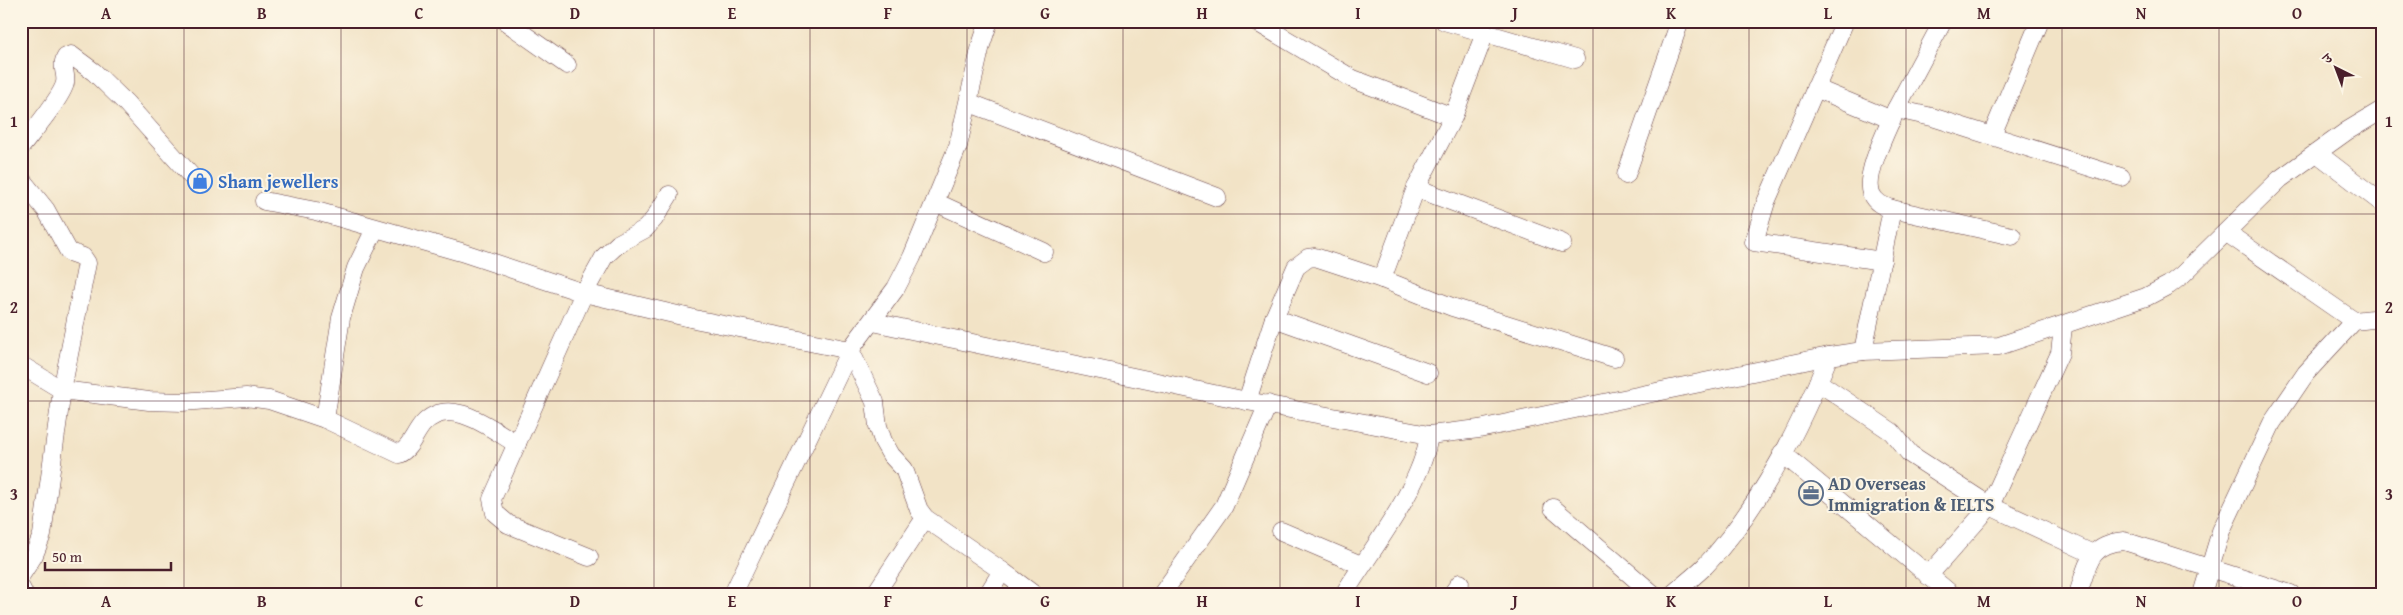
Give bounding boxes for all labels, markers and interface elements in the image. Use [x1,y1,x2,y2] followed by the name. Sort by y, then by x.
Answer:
[101,1,112,25] text: A
[257,1,267,25] text: B
[414,1,424,25] text: C
[570,1,580,25] text: D
[728,1,737,25] text: E
[884,1,892,25] text: F
[1040,1,1050,25] text: G
[1196,1,1208,25] text: H
[1355,1,1361,25] text: I
[1509,1,1518,25] text: J
[1666,1,1677,25] text: K
[1824,1,1833,25] text: L
[1977,1,1991,25] text: M
[2136,1,2147,25] text: N
[2292,1,2302,25] text: O
[2310,42,2360,92] north arrow
[2317,48,2337,69] text: उ
[10,109,18,133] text: 1
[2385,109,2393,133] text: 1
[187,168,213,194] shop icon: Sham jewellers
[218,168,339,195] place label: Sham jewellers
[10,295,18,319] text: 2
[2385,295,2393,319] text: 2
[1828,470,1994,518] place label: AD Overseas Immigration & IELTS
[1798,480,1824,506] office icon: AD Overseas Immigration & IELTS
[10,482,18,506] text: 3
[2385,482,2393,506] text: 3
[45,540,171,572] scale bar
[52,546,83,567] text: 50 m
[101,589,112,613] text: A
[257,589,267,613] text: B
[414,589,424,613] text: C
[570,589,580,613] text: D
[728,589,737,613] text: E
[884,589,892,613] text: F
[1040,589,1050,613] text: G
[1196,589,1208,613] text: H
[1355,589,1361,613] text: I
[1509,589,1518,613] text: J
[1666,589,1677,613] text: K
[1824,589,1833,613] text: L
[1977,589,1991,613] text: M
[2136,589,2147,613] text: N
[2292,589,2302,613] text: O

